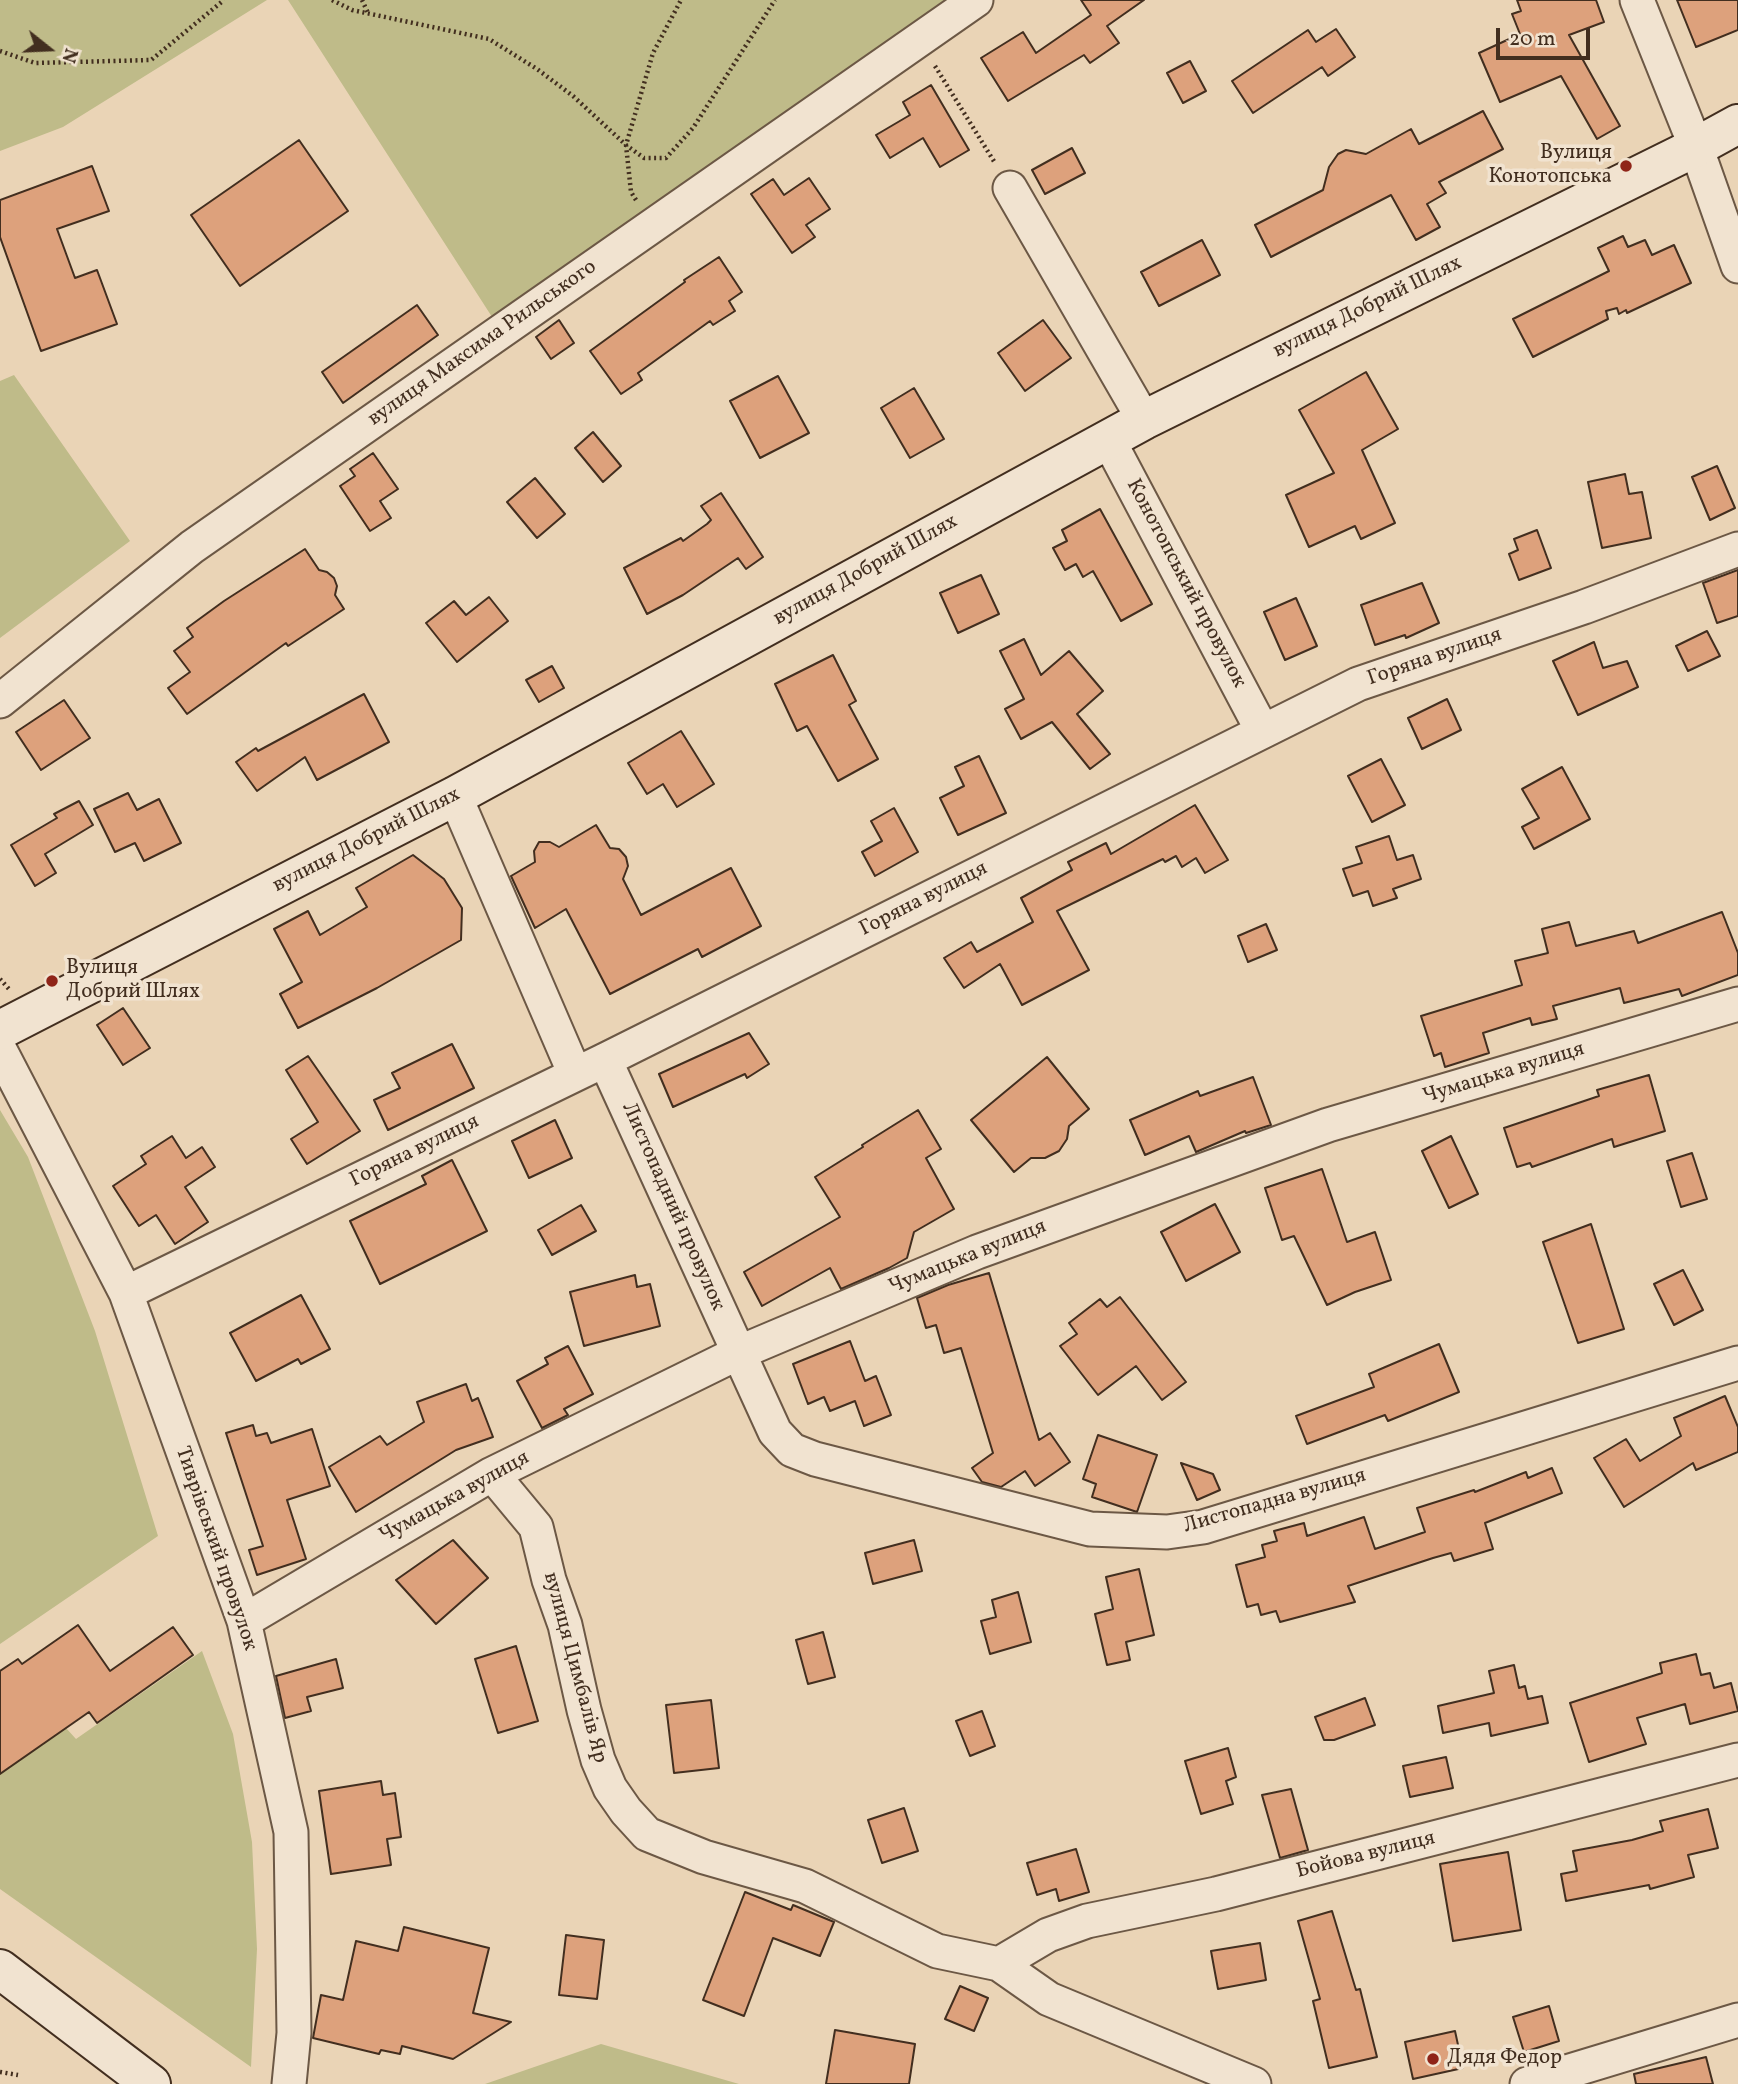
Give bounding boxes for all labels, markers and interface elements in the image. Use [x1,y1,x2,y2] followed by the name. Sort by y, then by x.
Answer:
[14,14,84,84] north arrow
[1500,14,1594,58] scale bar
[1509,25,1555,54] text: 20 m
[54,45,83,66] text: N
[1488,141,1612,191] place label: Вулиця Конотопська
[1618,158,1634,174] marker: Вулиця Конотопська
[1270,251,1466,365] street label: вулиця Добрий Шлях
[364,255,602,433] street label: вулиця Максима Рильського
[1119,475,1251,693] street label: Конотопський провулок
[769,510,963,632] street label: вулиця Добрий Шлях
[1364,623,1506,693] street label: Горяна вулиця
[269,783,465,899] street label: вулиця Добрий Шлях
[856,857,992,943] street label: Горяна вулиця
[66,956,200,1006] place label: Вулиця Добрий Шлях
[44,973,60,989] marker: Вулиця Добрий Шлях
[1420,1037,1588,1111] street label: Чумацька вулиця
[615,1099,729,1315] street label: Листопадний провулок
[346,1110,484,1194] street label: Горяна вулиця
[886,1215,1050,1301] street label: Чумацька вулиця
[168,1444,262,1654] street label: Тиврівський провулок
[376,1446,534,1550] street label: Чумацька вулиця
[1181,1464,1369,1540] street label: Листопадна вулиця
[536,1570,612,1766] street label: вулиця Цимбалів Яр
[1294,1827,1438,1885] street label: Бойова вулиця
[1447,2046,1562,2072] place label: Дядя Федор
[1425,2051,1441,2067] marker: Дядя Федор

